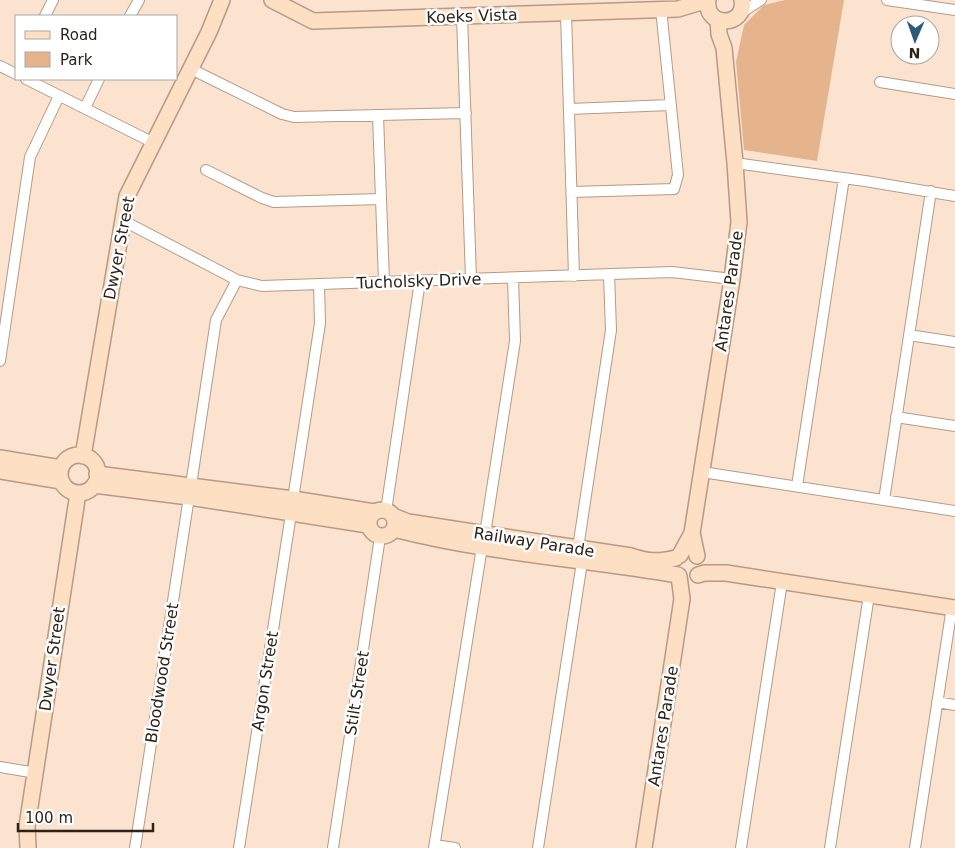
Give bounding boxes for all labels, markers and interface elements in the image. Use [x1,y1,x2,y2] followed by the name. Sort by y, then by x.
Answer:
[426,5,518,27] street label: Koeks Vista
[15,15,178,80] legend
[890,15,940,65] north arrow
[60,26,98,44] text: Road
[908,45,921,61] text: N
[60,51,93,69] text: Park
[100,195,138,301] street label: Dwyer Street
[711,229,747,353] street label: Antares Parade
[355,269,482,293] street label: Tucholsky Drive
[472,523,596,561] street label: Railway Parade
[142,602,182,744] street label: Bloodwood Street
[35,606,69,712] street label: Dwyer Street
[248,630,282,732] street label: Argon Street
[341,649,373,737] street label: Stilt Street
[644,664,682,788] street label: Antares Parade
[18,800,152,832] scale bar
[25,809,73,827] text: 100 m

